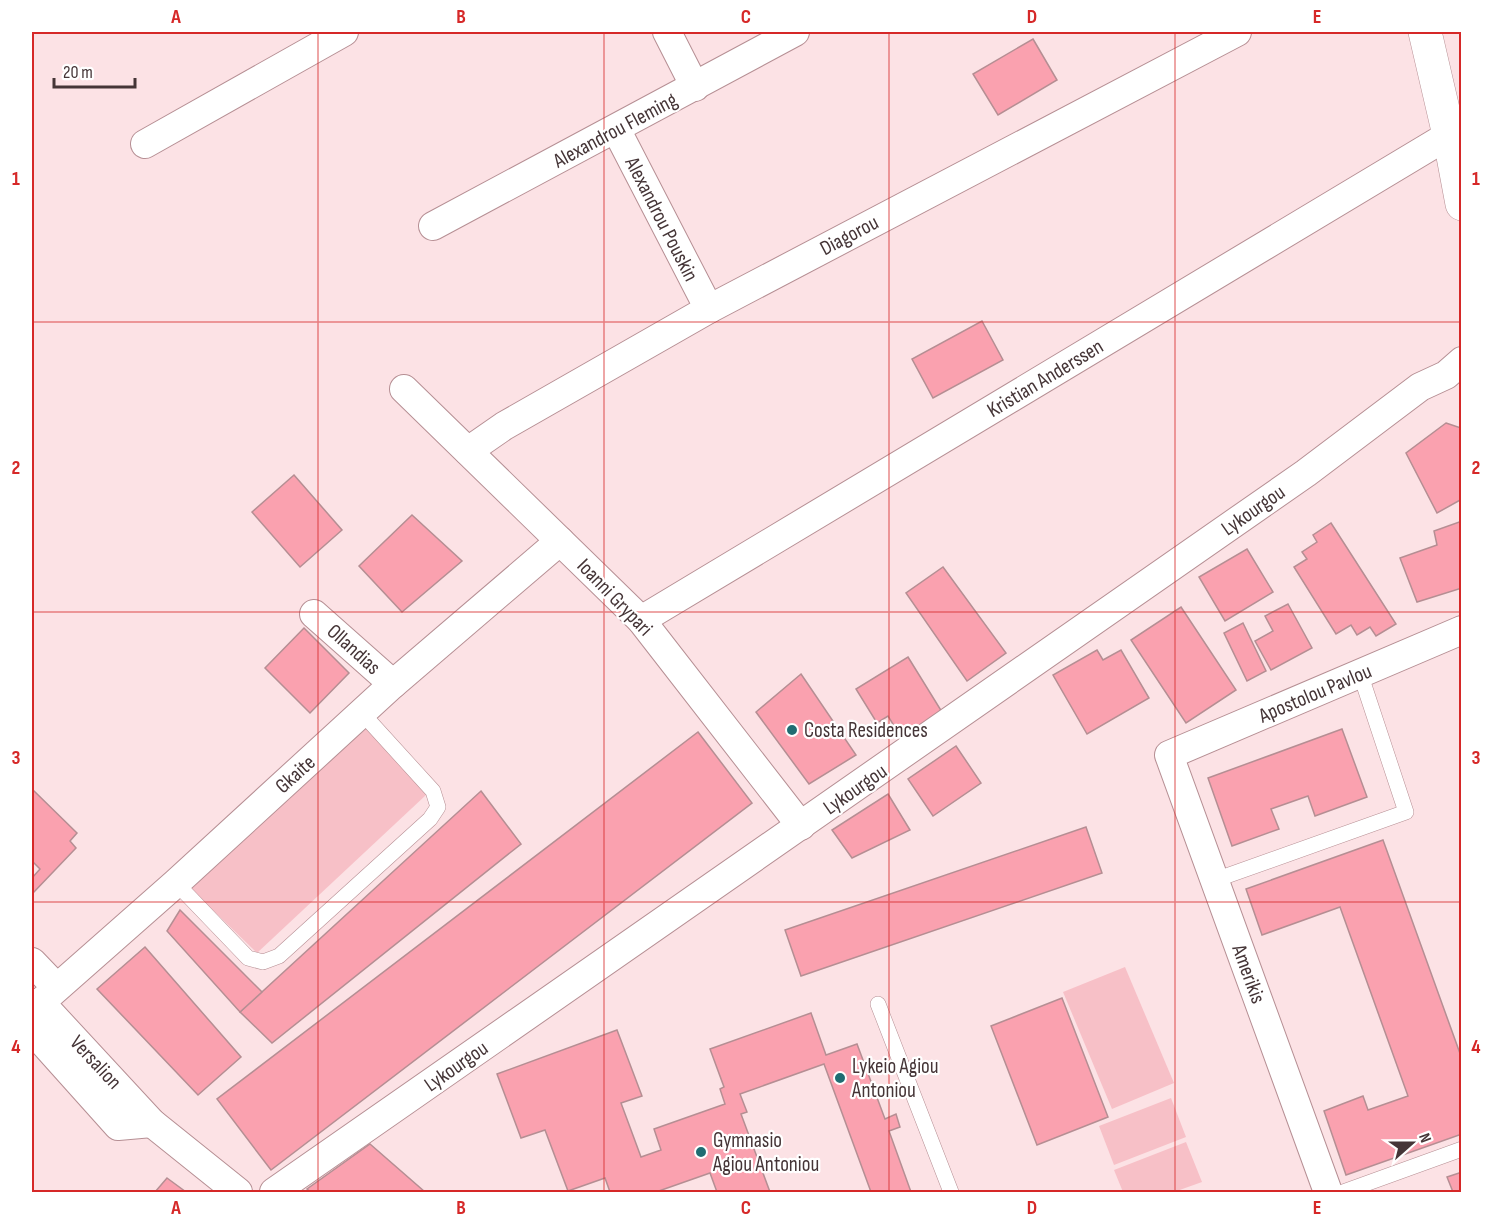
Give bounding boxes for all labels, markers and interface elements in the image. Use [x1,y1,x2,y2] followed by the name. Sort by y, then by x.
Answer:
[170,5,181,29] text: A
[456,5,466,29] text: B
[741,5,751,29] text: C
[1027,5,1037,29] text: D
[1313,5,1321,29] text: E
[54,51,135,89] scale bar
[63,62,93,83] text: 20 m
[548,87,681,174] street label: Alexandrou Fleming
[619,152,704,286] street label: Alexandrou Pouskin
[12,167,20,191] text: 1
[1472,167,1480,191] text: 1
[816,210,883,261] street label: Diagorou
[983,334,1108,423] street label: Kristian Anderssen
[12,456,20,480] text: 2
[1472,456,1480,480] text: 2
[1217,480,1290,541] street label: Lykourgou
[572,554,658,641] street label: Ioanni Grypari
[322,619,386,680] street label: Ollandias
[1254,658,1375,729] street label: Apostolou Pavlou
[804,718,928,743] place label: Costa Residences
[785,723,799,737] marker: Costa Residences
[12,746,21,770] text: 3
[1472,746,1481,770] text: 3
[270,750,321,799] street label: Gkaite
[819,759,892,820] street label: Lykourgou
[1226,940,1271,1007] street label: Amerikis
[65,1030,127,1094] street label: Versalion
[11,1035,21,1059] text: 4
[1471,1035,1481,1059] text: 4
[420,1036,493,1097] street label: Lykourgou
[851,1054,939,1103] place label: Lykeio Agiou Antoniou
[833,1071,847,1085] marker: Lykeio Agiou Antoniou
[1382,1113,1442,1173] north arrow
[712,1128,819,1177] place label: Gymnasio Agiou Antoniou
[1414,1131,1435,1146] text: N
[694,1145,708,1159] marker: Gymnasio Agiou Antoniou
[170,1196,181,1220] text: A
[456,1196,466,1220] text: B
[741,1196,751,1220] text: C
[1027,1196,1037,1220] text: D
[1313,1196,1321,1220] text: E

